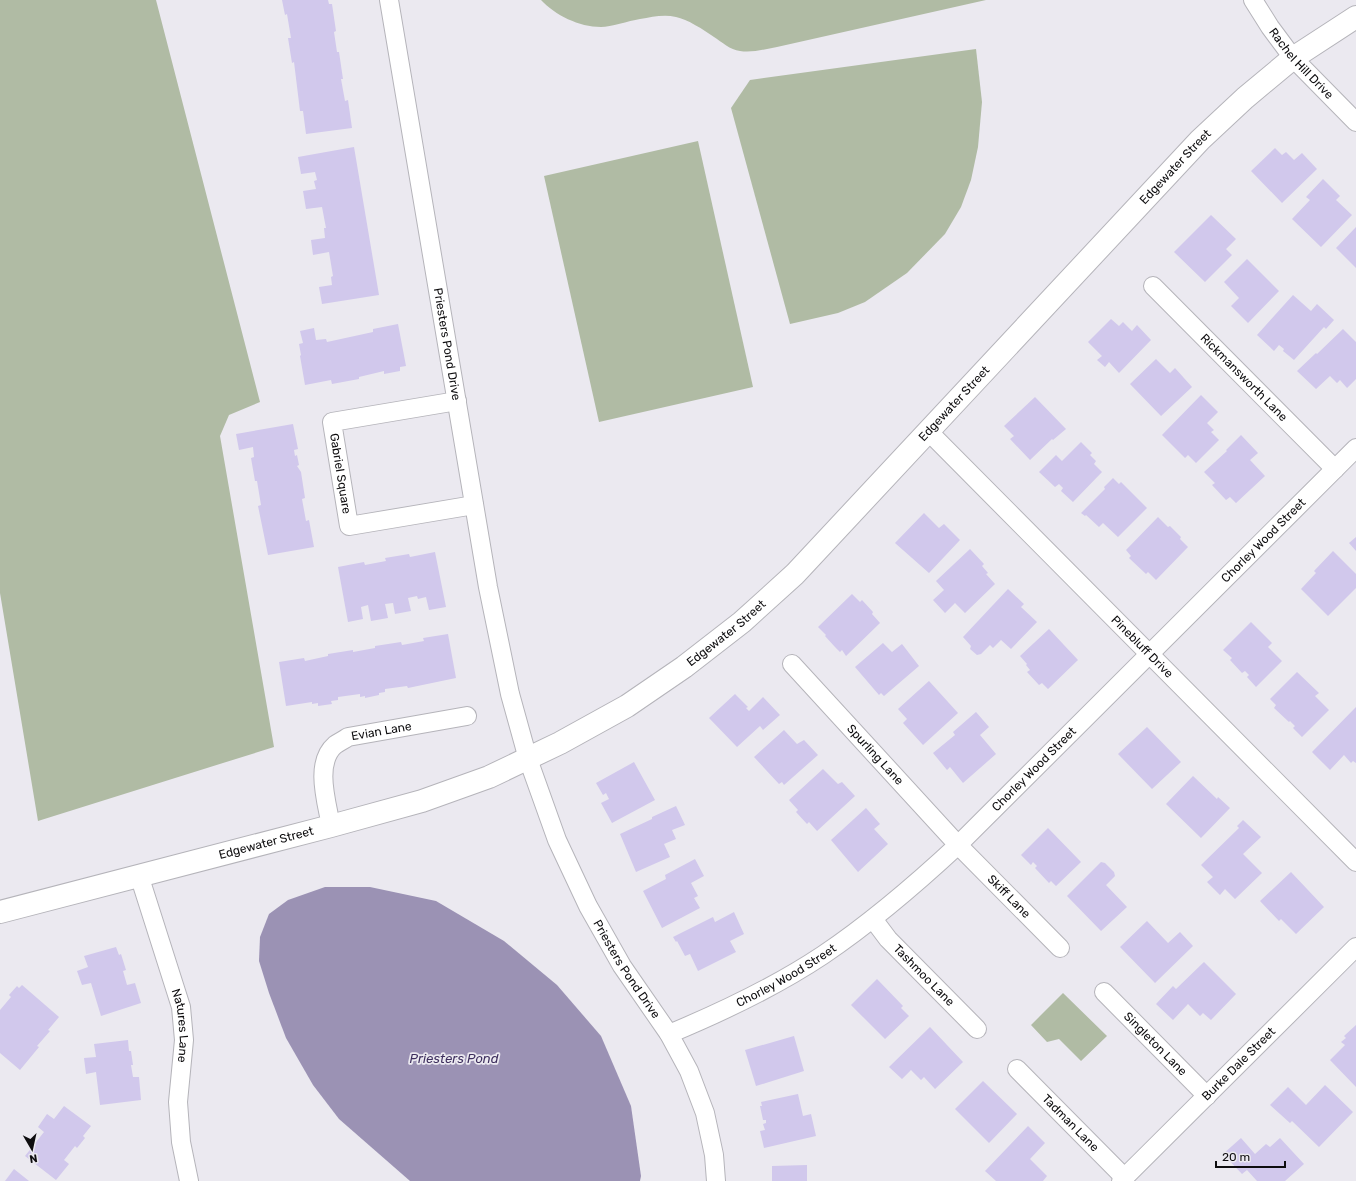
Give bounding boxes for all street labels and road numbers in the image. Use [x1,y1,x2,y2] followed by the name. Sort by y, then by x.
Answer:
[1266,25,1336,102] street label: Rachel Hill Drive
[1137,126,1214,207] street label: Edgewater Street
[431,287,463,402] street label: Priesters Pond Drive
[1198,331,1291,424] street label: Rickmansworth Lane
[916,363,993,444] street label: Edgewater Street
[327,432,354,515] street label: Gabriel Square
[1218,495,1309,585] street label: Chorley Wood Street
[684,597,769,669] street label: Edgewater Street
[1108,613,1176,681] street label: Pinebluff Drive
[350,719,413,743] street label: Evian Lane
[844,722,907,788] street label: Spurling Lane
[989,724,1079,814] street label: Chorley Wood Street
[217,824,315,862] street label: Edgewater Street
[985,872,1033,921] street label: Skiff Lane
[590,917,663,1021] street label: Priesters Pond Drive
[734,941,839,1010] street label: Chorley Wood Street
[891,942,957,1009] street label: Tashmoo Lane
[169,987,191,1063] street label: Natures Lane
[1121,1009,1190,1079] street label: Singleton Lane
[1199,1024,1278,1103] street label: Burke Dale Street
[1039,1092,1102,1155] street label: Tadman Lane

